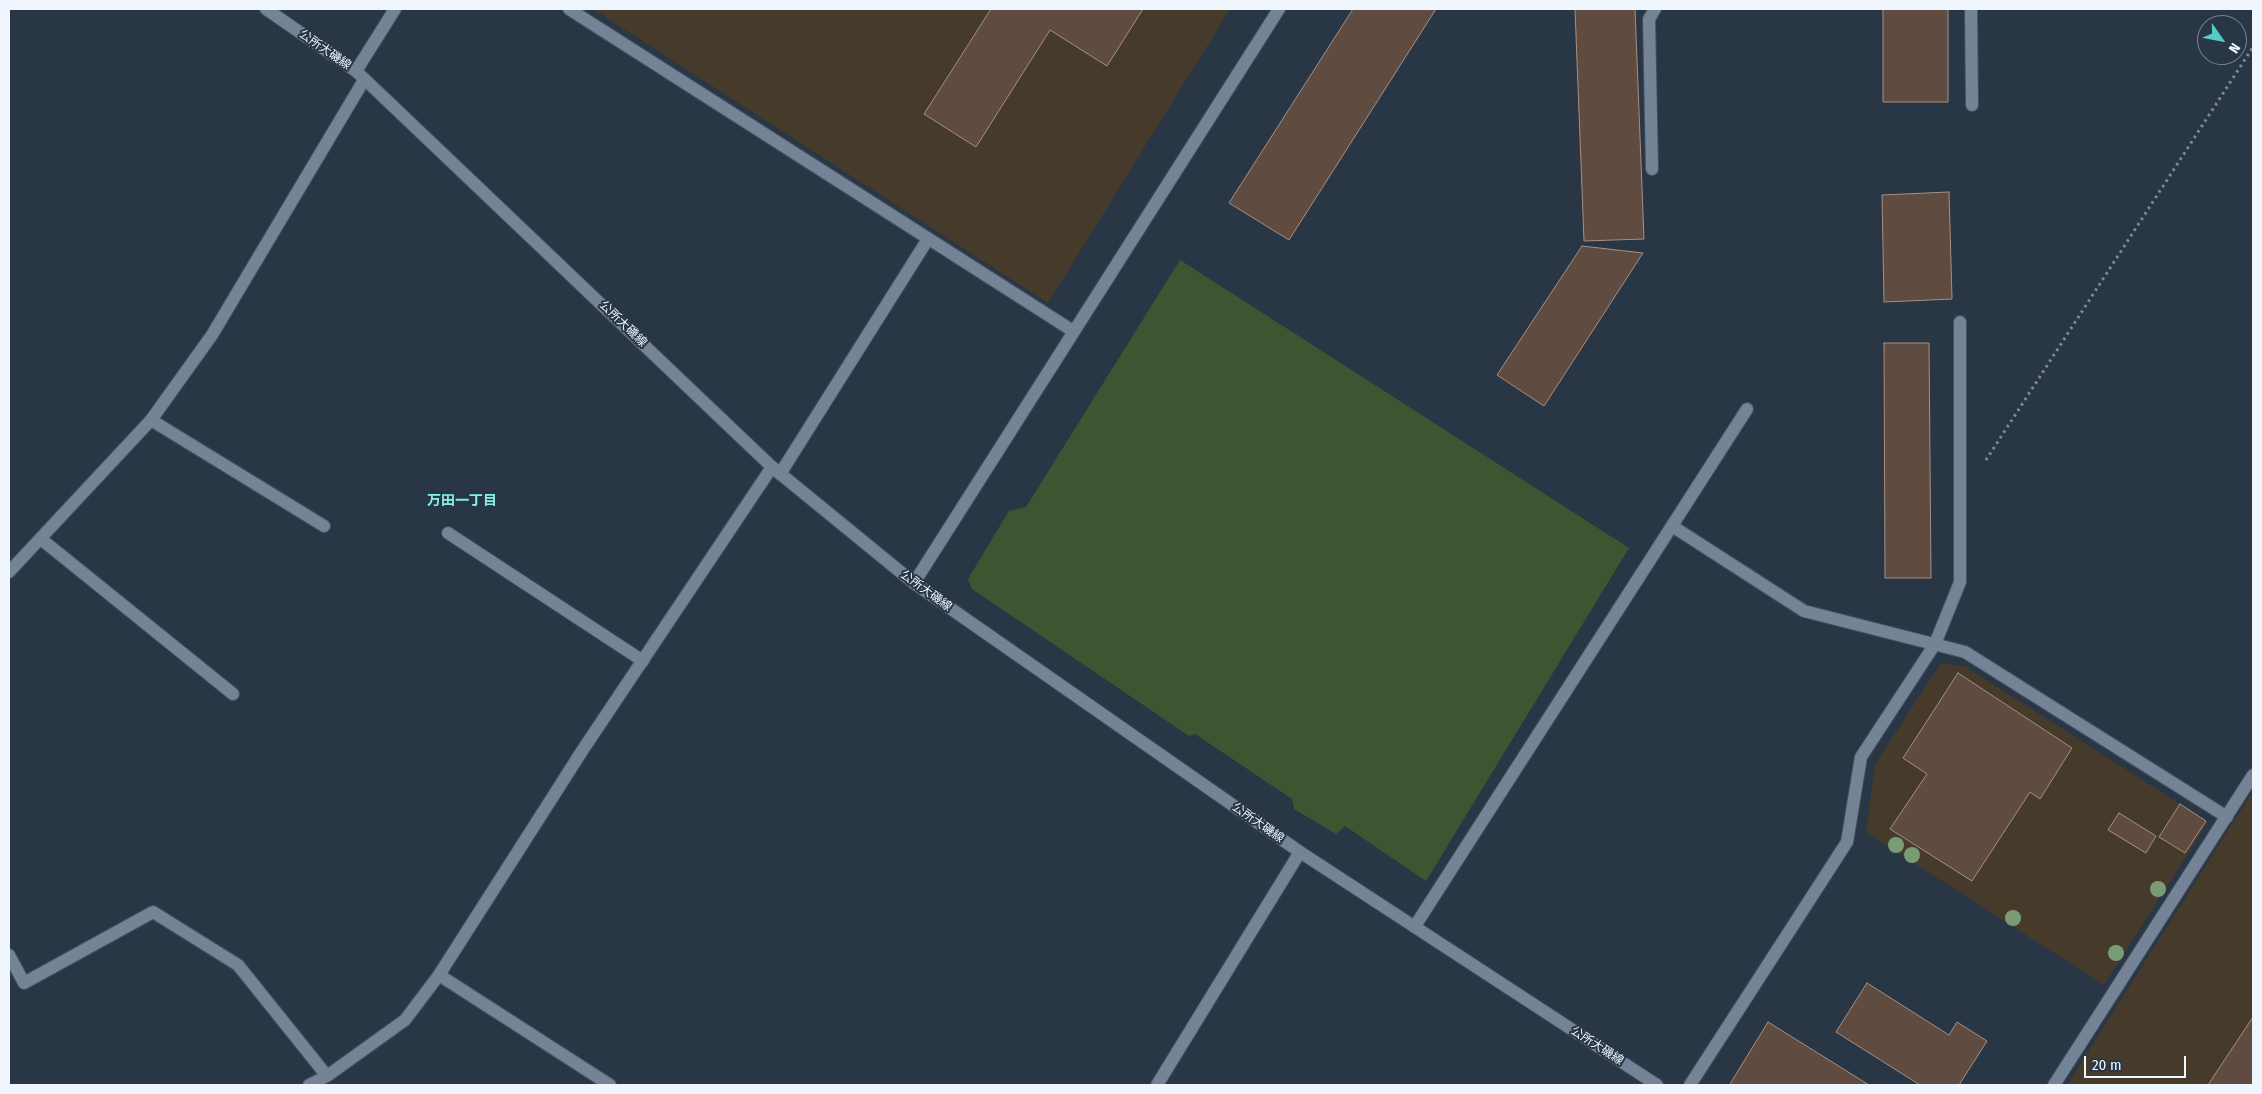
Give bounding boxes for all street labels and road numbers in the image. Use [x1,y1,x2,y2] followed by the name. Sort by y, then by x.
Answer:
[296,27,354,73] street label: 公所大磯線
[596,298,650,350] street label: 公所大磯線
[897,568,955,614] street label: 公所大磯線
[1229,800,1287,846] street label: 公所大磯線
[1568,1024,1626,1068] street label: 公所大磯線

